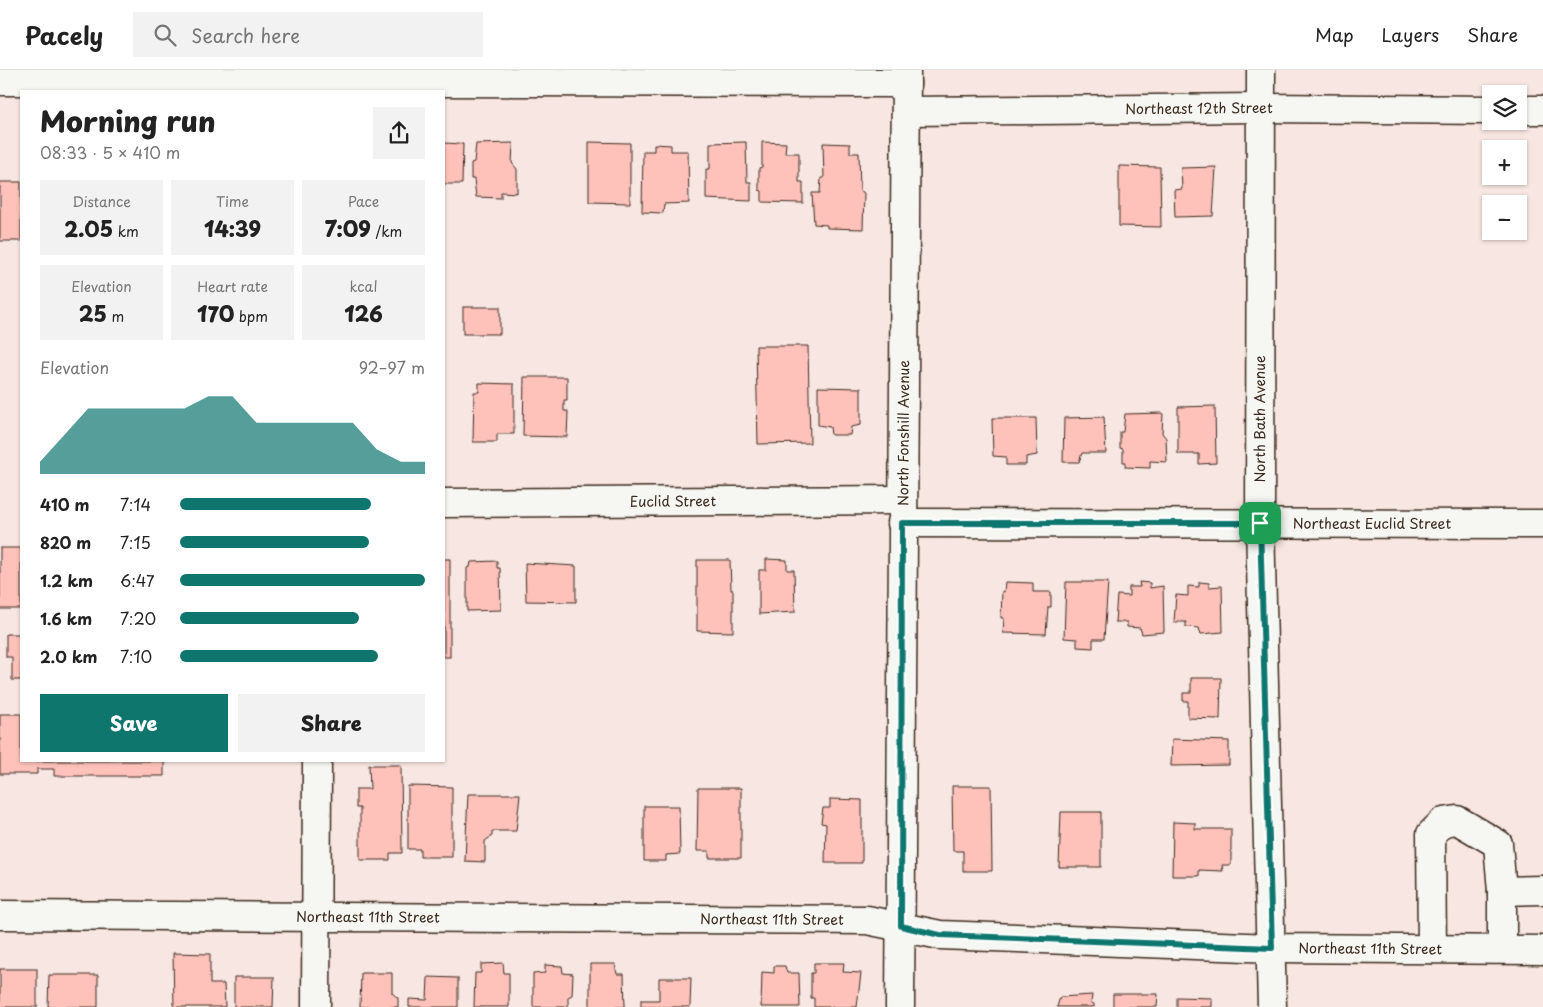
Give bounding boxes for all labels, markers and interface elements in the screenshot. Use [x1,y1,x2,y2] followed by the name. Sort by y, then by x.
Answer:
[133,12,483,57] search box
[25,17,103,53] text: Pacely
[151,21,179,49] icon: search
[191,21,300,49] text: Search here
[1315,21,1354,48] text: Map
[1382,21,1439,48] text: Layers
[1467,21,1518,48] text: Share
[1482,85,1527,240] map controls
[1482,85,1527,130] button: layers
[1125,97,1273,119] street label: Northeast 12th Street
[40,99,216,142] text: Morning run
[373,107,425,159] button: share
[40,140,180,164] text: 08:33 · 5 × 410 m
[1482,140,1527,185] button: +
[72,191,131,212] text: Distance
[216,191,249,212] text: Time
[348,191,379,212] text: Pace
[1482,195,1527,240] button: −
[64,212,113,244] text: 2.05
[204,212,261,244] text: 14:39
[325,212,371,244] text: 7:09
[113,221,139,242] text: km
[371,221,402,242] text: /km
[71,276,132,297] text: Elevation
[197,276,268,297] text: Heart rate
[350,276,377,297] text: kcal
[79,297,107,329] text: 25
[197,297,234,329] text: 170
[344,297,383,329] text: 126
[107,306,124,327] text: m
[234,306,268,327] text: bpm
[40,355,109,379] text: Elevation
[359,355,425,379] text: 92–97 m
[1249,355,1270,483] street label: North Bath Avenue
[892,360,914,506] street label: North Fonshill Avenue
[630,490,717,512] street label: Euclid Street
[40,492,89,516] text: 410 m
[120,492,151,516] text: 7:14
[1239,502,1281,544] pin
[1246,509,1274,537] icon: arrive
[1293,513,1451,534] street label: Northeast Euclid Street
[40,530,91,554] text: 820 m
[120,530,151,554] text: 7:15
[40,568,93,592] text: 1.2 km
[120,568,155,592] text: 6:47
[40,606,92,630] text: 1.6 km
[120,606,156,630] text: 7:20
[40,644,97,668] text: 2.0 km
[120,644,152,668] text: 7:10
[40,694,228,752] button: Save
[238,694,425,752] button: Share
[296,906,440,928] street label: Northeast 11th Street
[700,908,844,930] street label: Northeast 11th Street
[1298,937,1442,959] street label: Northeast 11th Street

